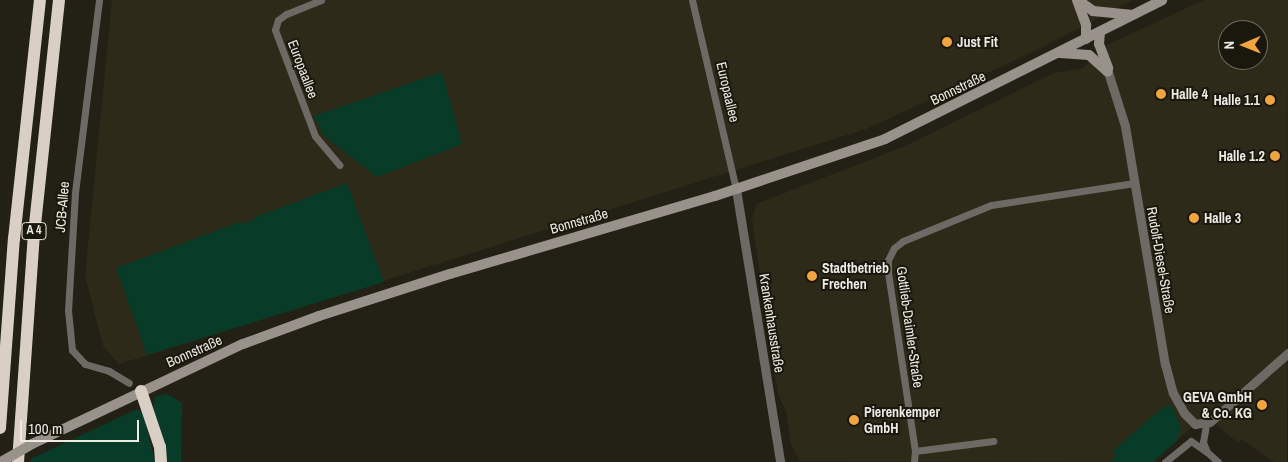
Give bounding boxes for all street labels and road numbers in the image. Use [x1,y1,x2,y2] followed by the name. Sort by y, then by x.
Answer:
[284,37,322,101] street label: Europaallee
[713,60,743,124] street label: Europaallee
[928,67,988,109] street label: Bonnstraße
[51,181,73,233] street label: JCB-Allee
[548,205,610,237] street label: Bonnstraße
[1143,205,1179,315] street label: Rudolf-Diesel-Straße
[20,222,48,240] road number: A 4
[893,265,927,389] street label: Gottlieb-Daimler-Straße
[756,272,788,374] street label: Krankenhausstraße
[163,331,225,371] street label: Bonnstraße

